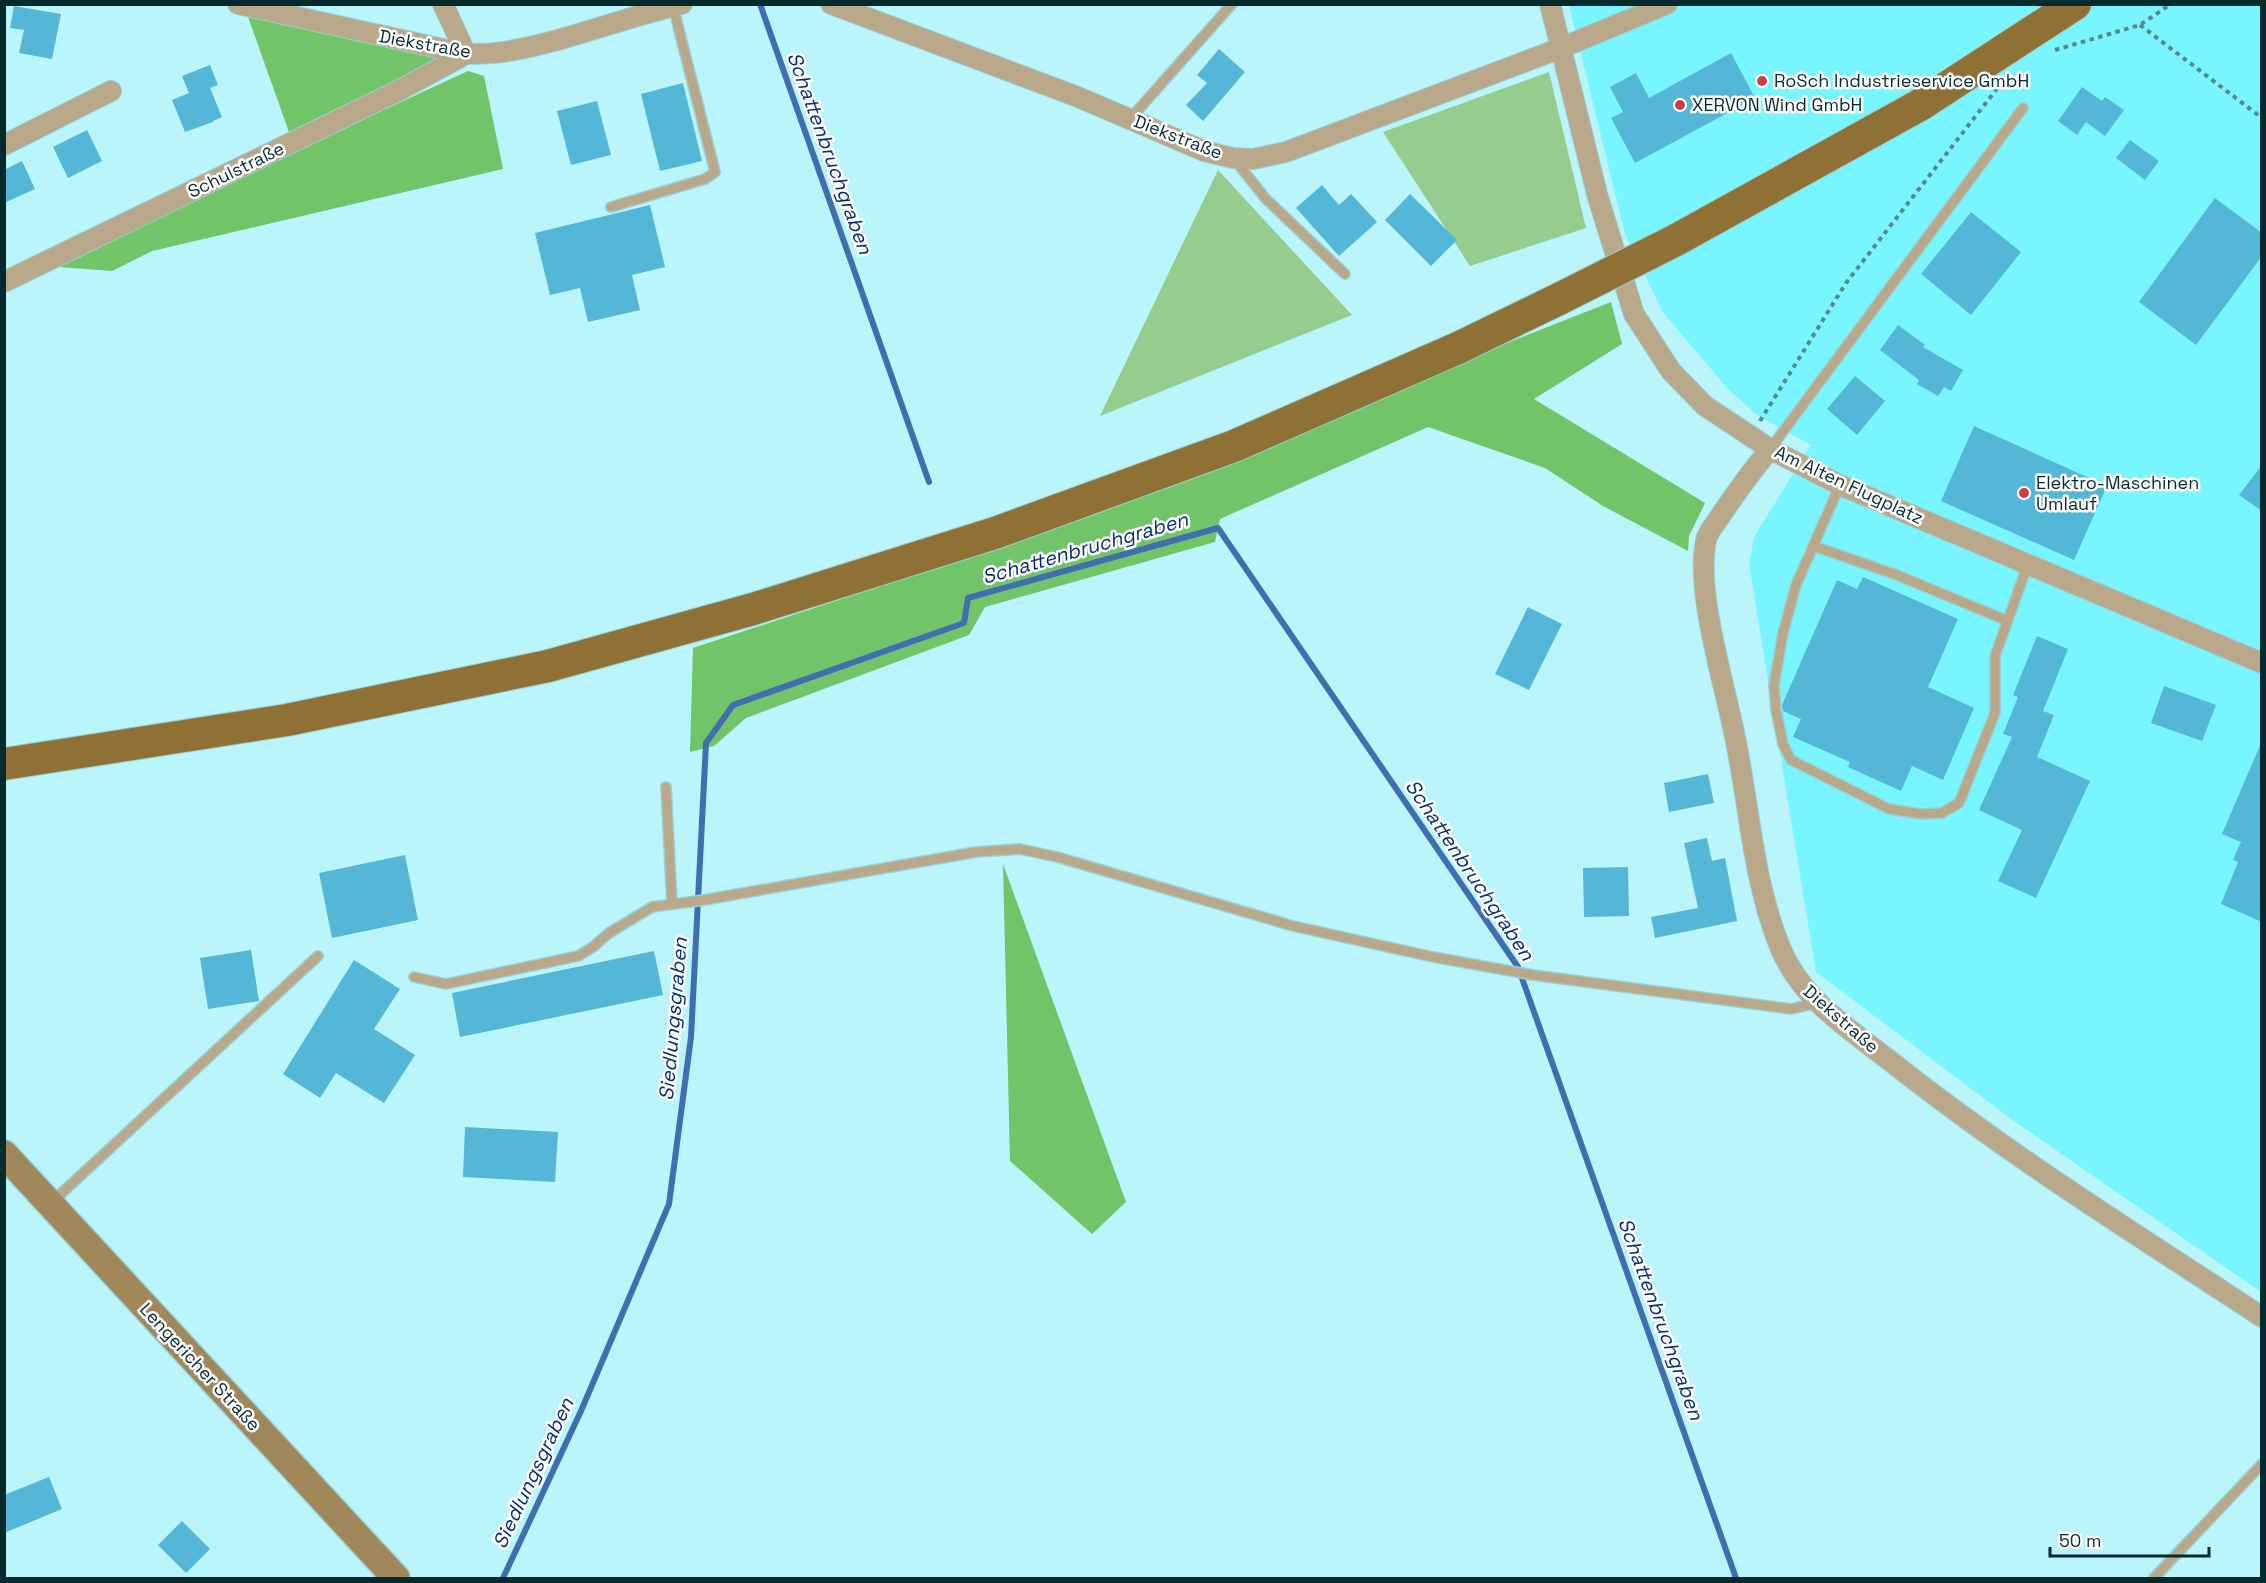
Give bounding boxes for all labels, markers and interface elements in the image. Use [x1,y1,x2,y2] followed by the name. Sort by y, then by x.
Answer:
[377,24,473,63] street label: Diekstraße
[781,48,879,258] water label: Schattenbruchgraben
[1774,69,2029,92] place label: RoSch Industrieservice GmbH
[1755,74,1769,88] marker: RoSch Industrieservice GmbH
[1692,93,1862,116] place label: XERVON Wind GmbH
[1673,98,1687,112] marker: XERVON Wind GmbH
[1131,109,1226,164] street label: Diekstraße
[184,136,288,203] street label: Schulstraße
[1771,440,1927,529] street label: Am Alten Flugplatz
[2036,471,2199,515] place label: Elektro-Maschinen Umlauf
[2017,486,2031,500] marker: Elektro-Maschinen Umlauf
[979,506,1192,590] water label: Schattenbruchgraben
[1400,774,1541,966] water label: Schattenbruchgraben
[653,936,693,1101] water label: Siedlungsgraben
[1799,979,1884,1058] street label: Diekstraße
[1612,1214,1710,1424] water label: Schattenbruchgraben
[135,1298,266,1436] street label: Lengericher Straße
[487,1393,580,1552] water label: Siedlungsgraben
[2050,1520,2209,1558] scale bar
[2059,1529,2101,1552] text: 50 m

